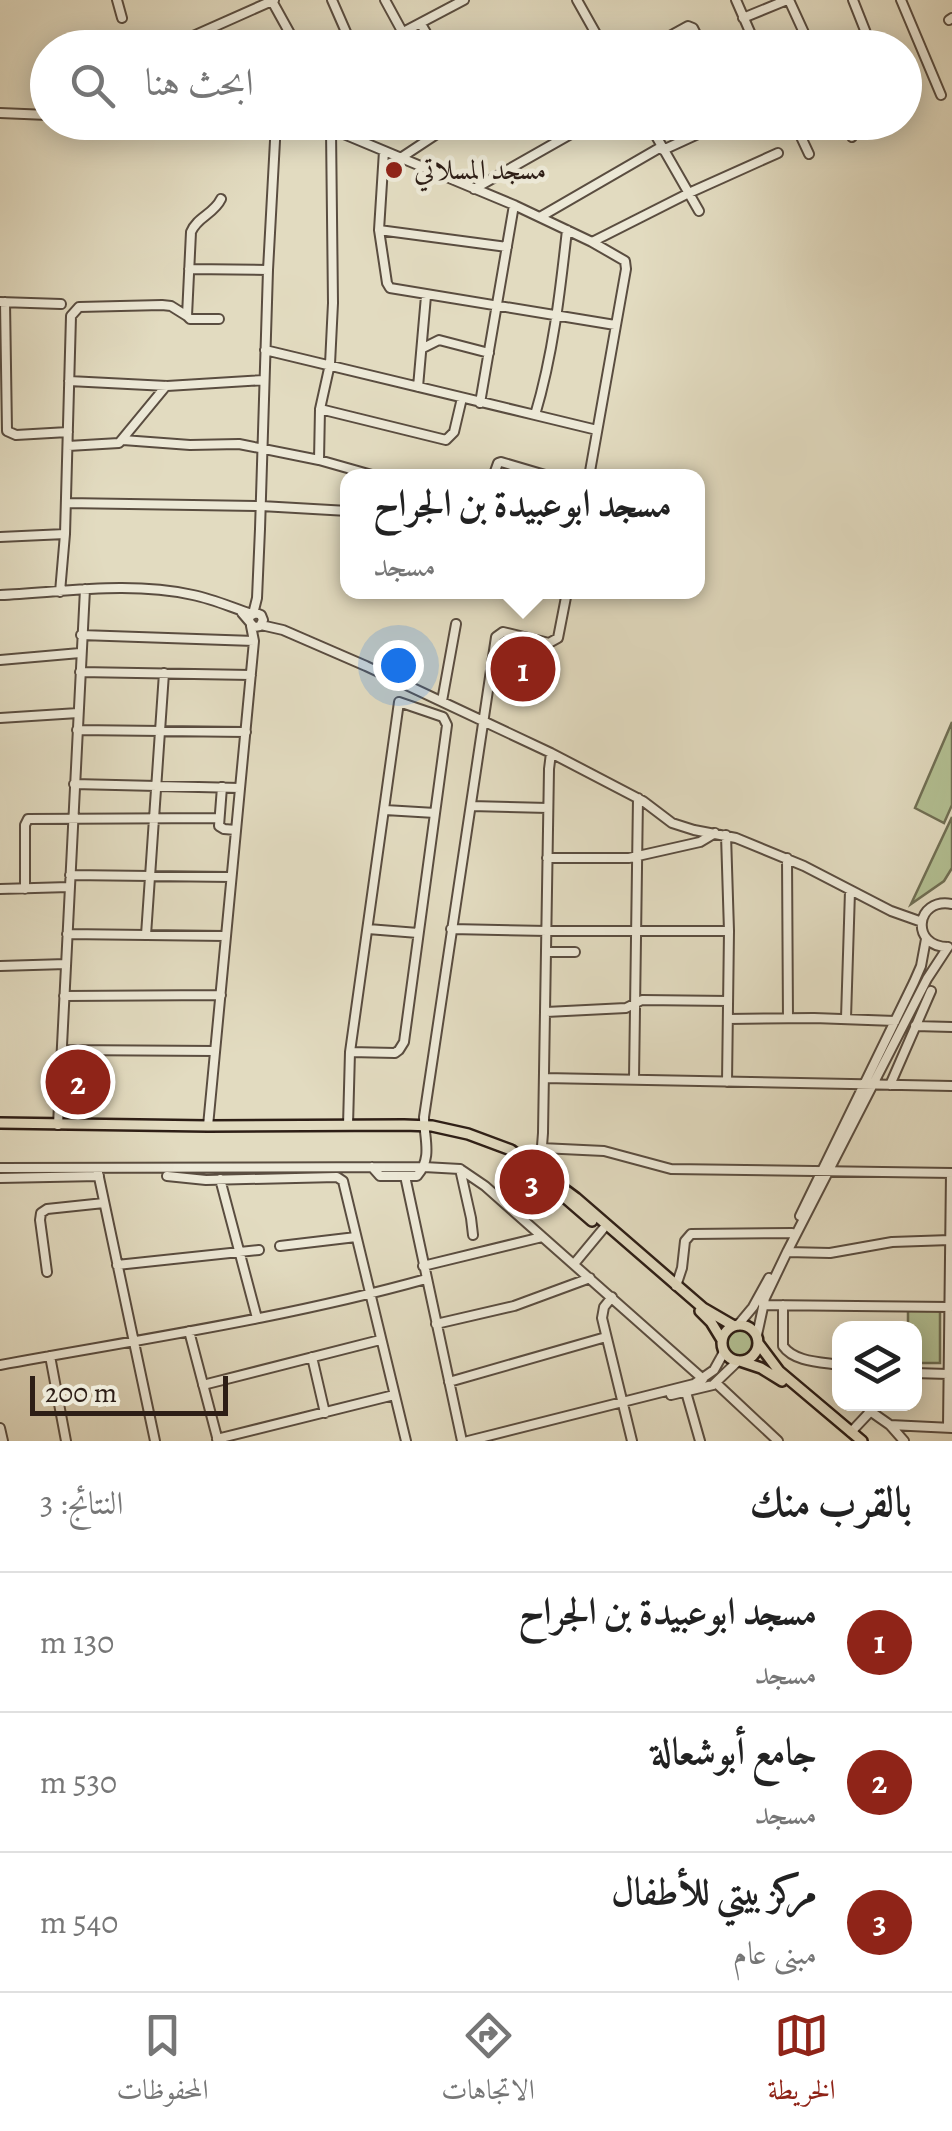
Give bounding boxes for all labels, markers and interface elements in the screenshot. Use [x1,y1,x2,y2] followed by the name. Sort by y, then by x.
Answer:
[30,30,922,140] search box
[145,56,254,108] text: ابحث هنا
[65,58,120,113] icon: search
[414,151,546,192] place label: مسجد المسلاتي
[383,159,405,181] marker: مسجد المسلاتي
[340,469,705,599] popup
[373,477,672,529] text: مسجد ابوعبيدة بن الجراح
[373,543,436,587] text: مسجد
[490,632,556,706] pin: 1
[373,640,424,691] your location
[46,1044,110,1120] pin: 2
[500,1144,564,1220] pin: 3
[832,1321,922,1411] map controls
[832,1321,922,1411] button: layers
[30,1371,228,1416] scale bar
[45,1374,117,1412] text: 200 m
[749,1473,912,1530] text: بالقرب منك
[40,1481,123,1525] text: النتائج: 3
[518,1585,817,1637] text: مسجد ابوعبيدة بن الجراح
[40,1620,114,1664] text: 130 m
[874,1620,885,1664] text: 1
[754,1651,817,1695] text: مسجد
[651,1725,817,1777] text: جامع أبوشعالة
[40,1760,117,1804] text: 530 m
[872,1760,887,1804] text: 2
[754,1791,817,1835] text: مسجد
[611,1865,817,1917] text: مركز بيتي للأطفال
[40,1900,118,1944] text: 540 m
[873,1900,886,1944] text: 3
[733,1931,817,1975] text: مبنى عام
[116,2008,209,2117] tab: المحفوظات
[441,2008,535,2117] tab: الاتجاهات
[768,2008,836,2117] tab: الخريطة

